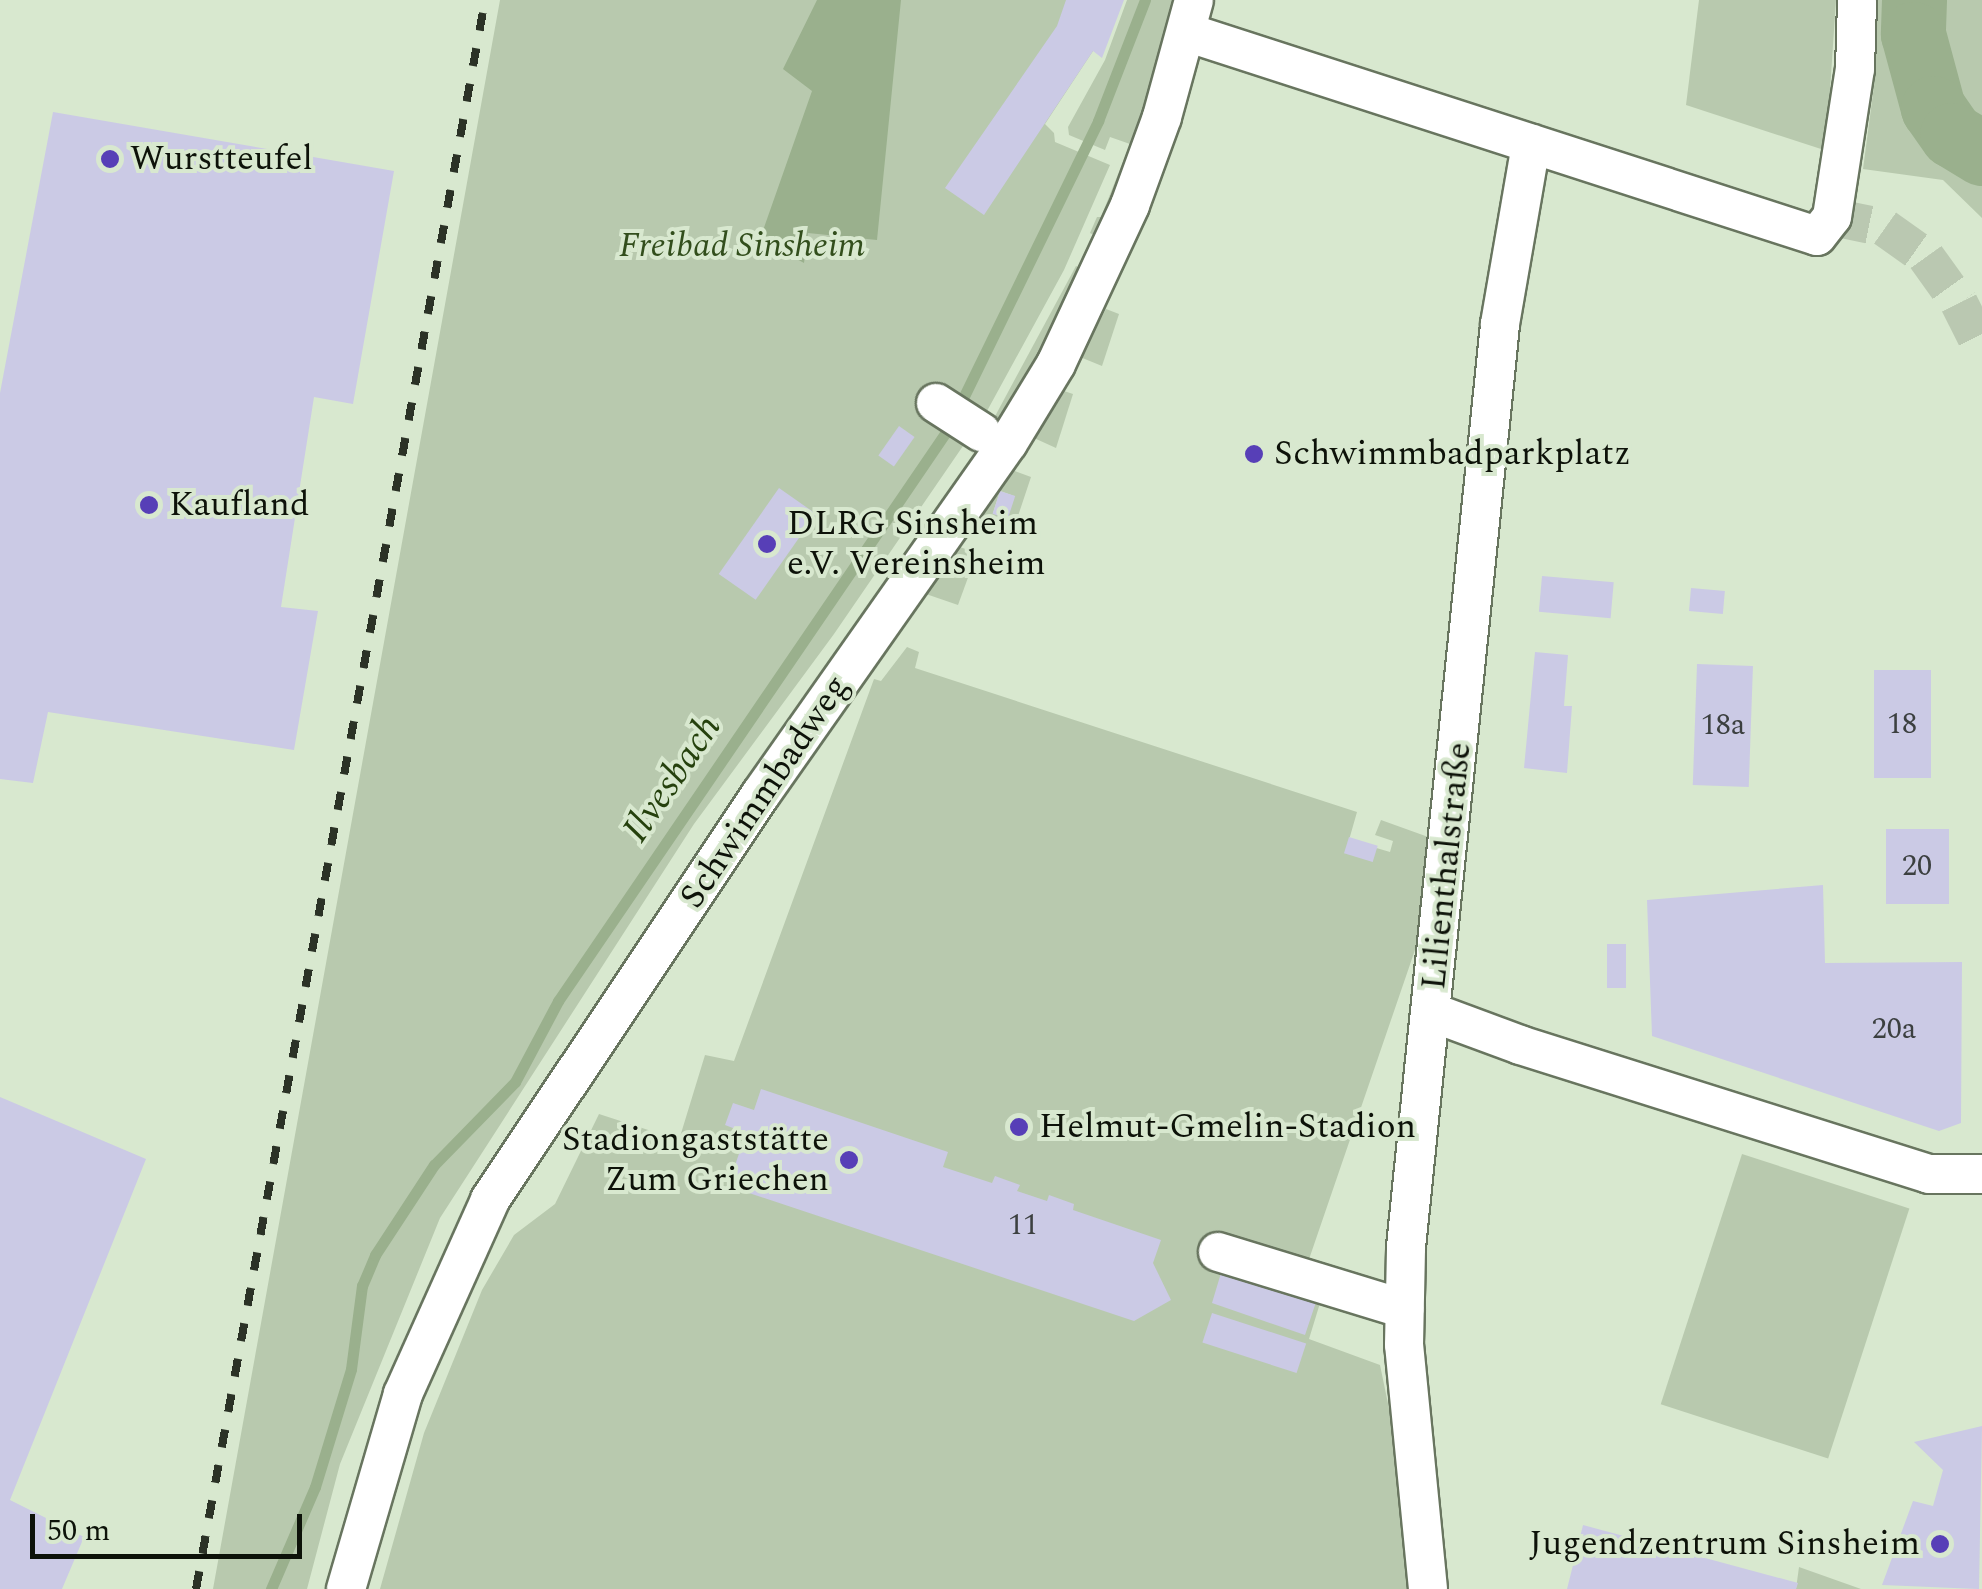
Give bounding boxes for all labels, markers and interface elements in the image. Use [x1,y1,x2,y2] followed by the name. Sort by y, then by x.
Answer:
[130,138,313,180] place label: Wurstteufel
[99,148,121,170] marker: Wurstteufel
[619,225,865,267] park label: Freibad Sinsheim
[1274,433,1631,475] place label: Schwimmbadparkplatz
[1243,443,1265,465] marker: Schwimmbadparkplatz
[169,484,310,526] place label: Kaufland
[138,494,160,516] marker: Kaufland
[787,503,1045,585] place label: DLRG Sinsheim e.V. Vereinsheim
[756,533,778,555] marker: DLRG Sinsheim e.V. Vereinsheim
[672,667,858,917] street label: Schwimmbadweg
[1887,706,1917,742] house number: 18
[614,707,732,851] water label: Ilvesbach
[1701,707,1745,743] house number: 18a
[1413,740,1481,992] street label: Lilienthalstraße
[1902,848,1932,884] house number: 20
[1872,1011,1916,1047] house number: 20a
[1039,1106,1416,1148] place label: Helmut-Gmelin-Stadion
[1008,1116,1030,1138] marker: Helmut-Gmelin-Stadion
[562,1119,829,1201] place label: Stadiongaststätte Zum Griechen
[838,1149,860,1171] marker: Stadiongaststätte Zum Griechen
[1008,1207,1038,1243] house number: 11
[35,1494,308,1556] scale bar
[47,1508,110,1554] text: 50 m
[1529,1523,1920,1565] place label: Jugendzentrum Sinsheim
[1929,1533,1951,1555] marker: Jugendzentrum Sinsheim

